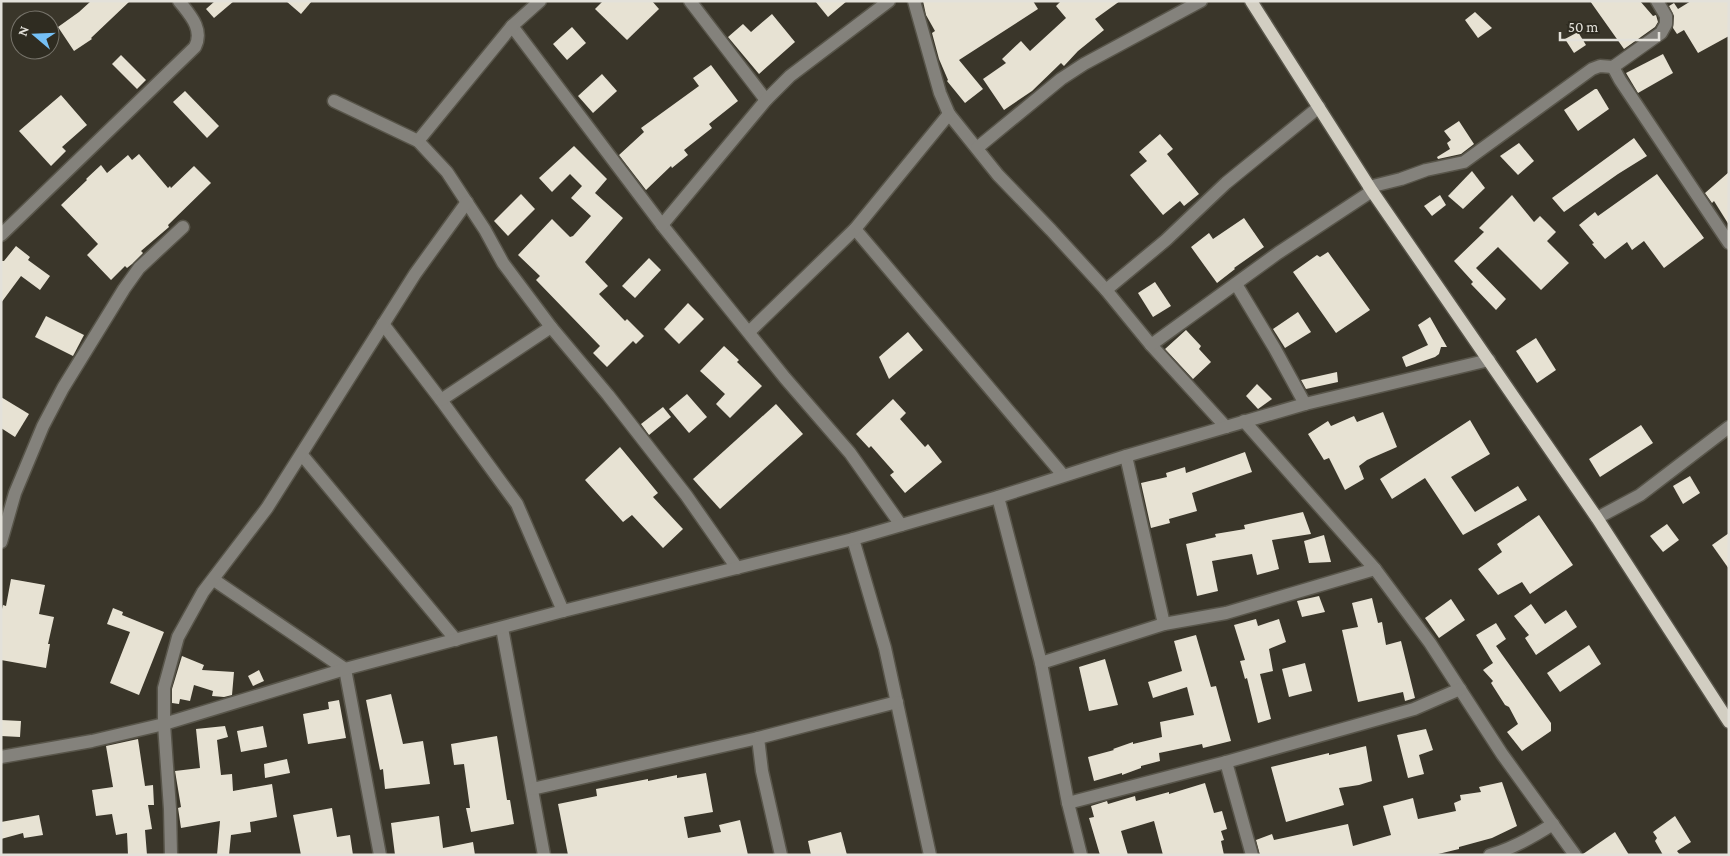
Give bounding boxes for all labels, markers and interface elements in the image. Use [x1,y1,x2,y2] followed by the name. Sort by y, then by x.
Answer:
[10,10,60,60] north arrow
[1560,10,1659,42] scale bar
[1568,19,1598,35] text: 50 m
[14,23,32,38] text: N

